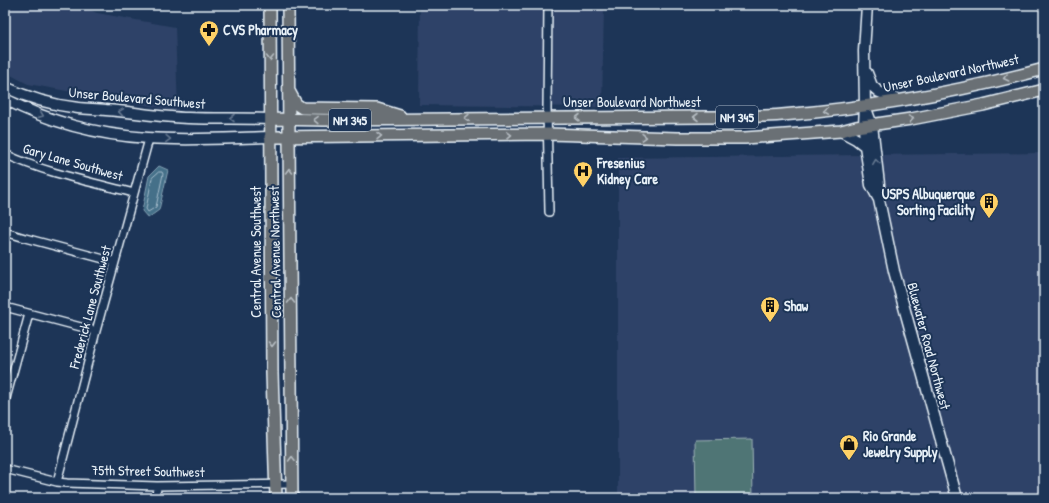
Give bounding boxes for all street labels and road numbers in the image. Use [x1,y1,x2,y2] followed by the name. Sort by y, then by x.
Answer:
[882,49,1020,96] street label: Unser Boulevard Northwest
[68,82,206,113] street label: Unser Boulevard Southwest
[563,92,701,111] street label: Unser Boulevard Northwest
[716,106,758,128] road number: NM 345
[329,109,371,131] road number: NM 345
[21,138,126,186] street label: Gary Lane Southwest
[264,185,285,318] street label: Central Avenue Northwest
[246,186,265,318] street label: Central Avenue Southwest
[64,243,115,371] street label: Frederick Lane Southwest
[903,280,956,412] street label: Bluewater Road Northwest
[91,460,205,481] street label: 75th Street Southwest

